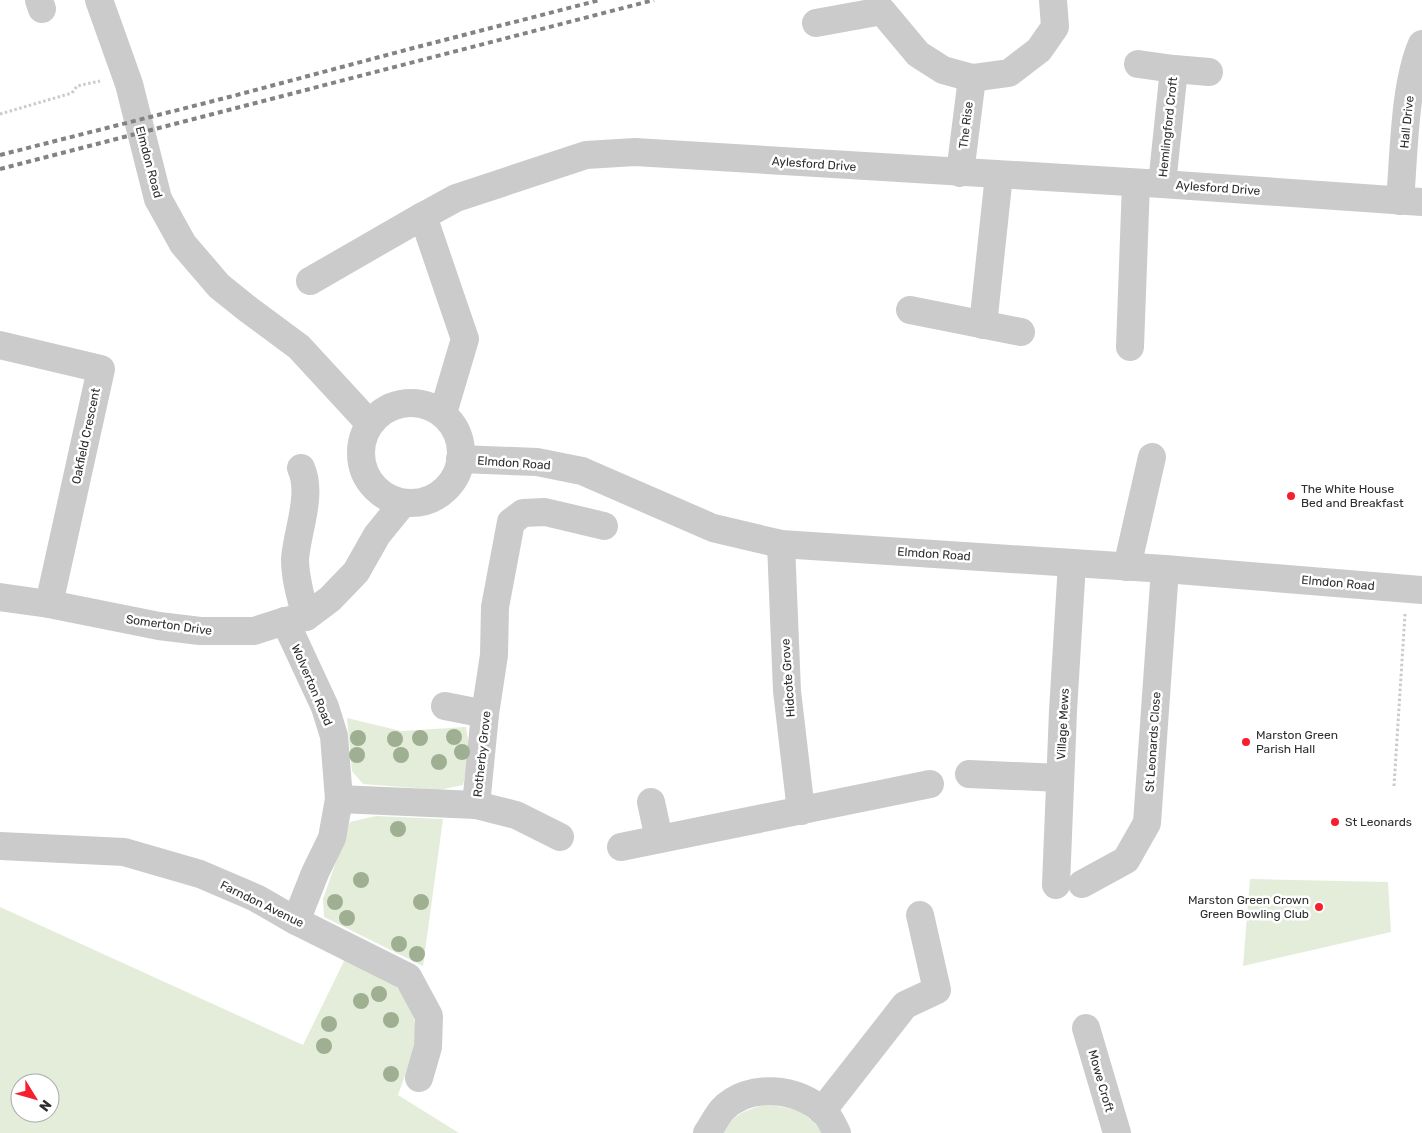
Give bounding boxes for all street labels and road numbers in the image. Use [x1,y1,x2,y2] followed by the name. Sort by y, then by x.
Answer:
[1156,76,1180,178] street label: Hemlingford Croft
[1397,95,1417,149] street label: Hall Drive
[956,100,976,149] street label: The Rise
[133,125,165,199] street label: Elmdon Road
[771,154,857,174] street label: Aylesford Drive
[1175,178,1261,198] street label: Aylesford Drive
[69,386,103,485] street label: Oakfield Crescent
[477,453,551,473] street label: Elmdon Road
[897,544,971,564] street label: Elmdon Road
[1301,573,1375,593] street label: Elmdon Road
[125,612,213,638] street label: Somerton Drive
[778,638,798,718] street label: Hidcote Grove
[289,642,335,728] street label: Wolverton Road
[1054,688,1072,760] street label: Village Mews
[1143,691,1164,793] street label: St Leonards Close
[471,710,494,798] street label: Rotherby Grove
[218,878,306,930] street label: Farndon Avenue
[1085,1048,1117,1114] street label: Mowe Croft

